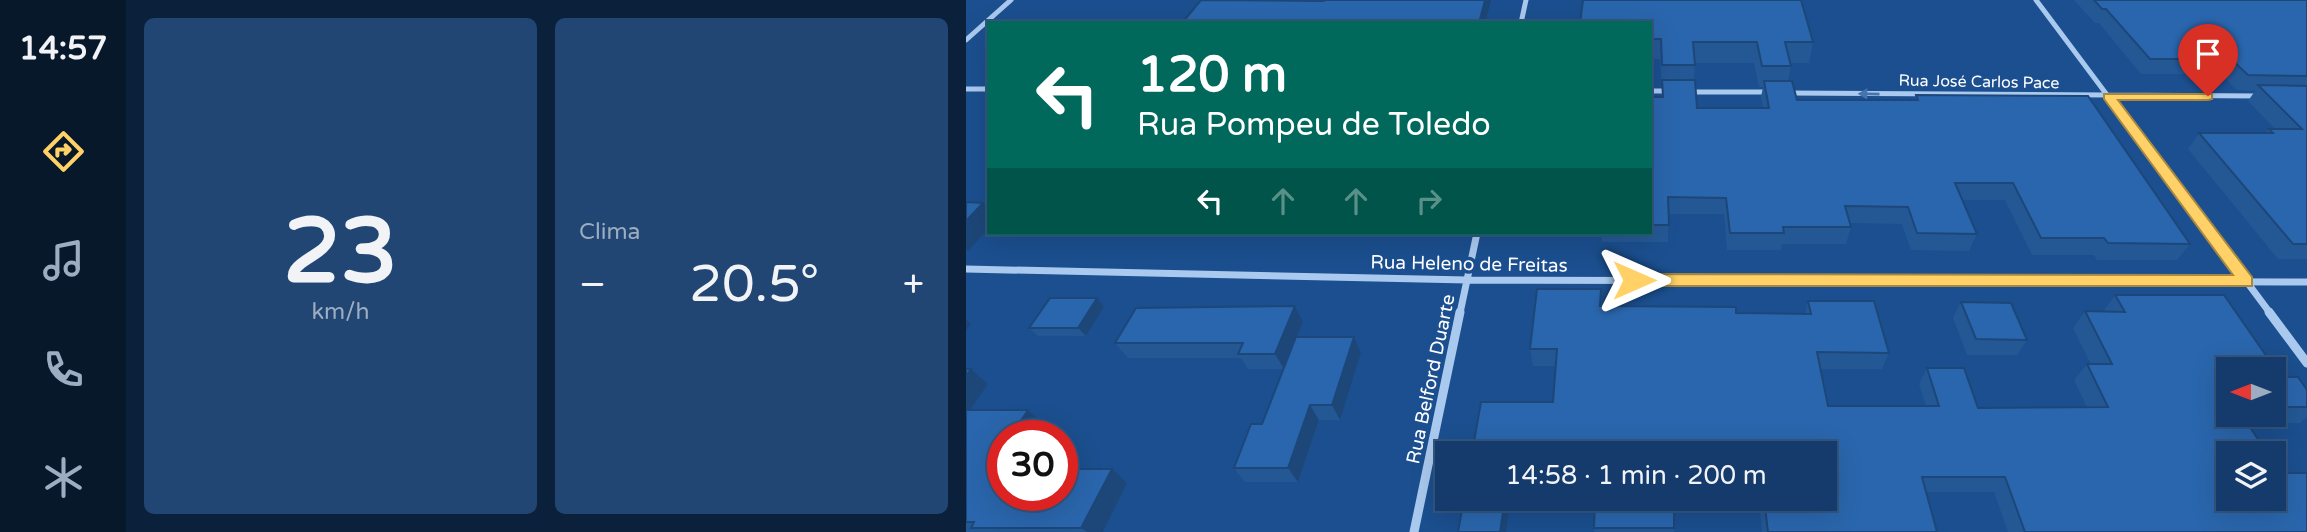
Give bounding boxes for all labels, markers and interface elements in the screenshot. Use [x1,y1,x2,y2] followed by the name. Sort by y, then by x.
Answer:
[2178,24,2238,96] pin
[19,30,107,68] text: 14:57
[2189,35,2227,73] icon: arrive
[1137,46,1287,105] text: 120 m
[1022,49,1113,140] icon: left
[1898,71,2060,93] street label: Rua José Carlos Pace
[1857,88,1879,100] one-way arrow
[1137,106,1491,144] text: Rua Pompeu de Toledo
[39,127,88,176] icon: directions
[1191,182,1229,220] icon: left
[1264,182,1302,220] icon: ahead
[1337,182,1375,220] icon: ahead
[1410,182,1448,220] icon: right
[283,197,398,307] text: 23
[579,218,640,246] text: Clima
[39,236,88,285] icon: music
[1597,243,1671,317] position arrow
[1370,251,1568,277] street label: Rua Heleno de Freitas
[689,253,819,316] text: 20.5°
[579,262,606,308] text: −
[903,262,924,308] text: +
[1402,292,1460,466] street label: Rua Belford Duarte
[312,298,369,326] text: km/h
[39,345,88,394] icon: phone
[2216,357,2286,427] north arrow
[2216,357,2286,511] map controls
[987,420,1078,511] speed limit sign: 30
[2216,441,2286,511] button: layers
[39,453,88,502] icon: climate
[1505,460,1767,491] text: 14:58 · 1 min · 200 m

